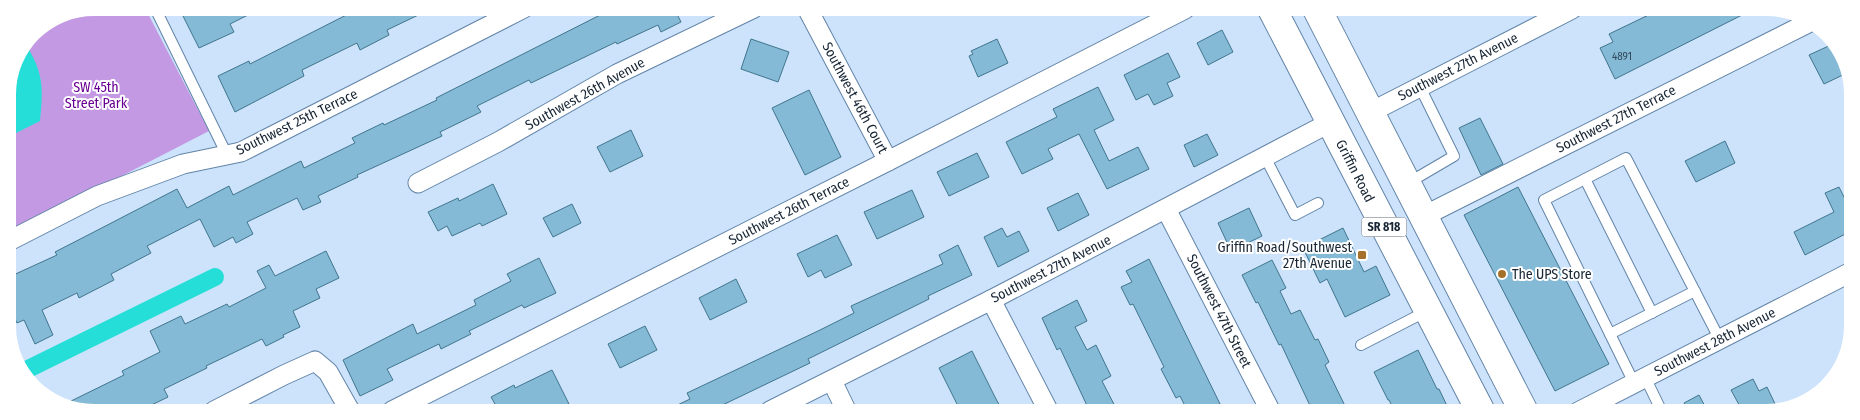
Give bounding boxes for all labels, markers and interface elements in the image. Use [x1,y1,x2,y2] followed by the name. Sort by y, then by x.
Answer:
[1395,29,1521,105] street label: Southwest 27th Avenue
[819,40,892,157] street label: Southwest 46th Court
[1612,50,1632,63] house number: 4891
[522,54,648,134] street label: Southwest 26th Avenue
[65,79,128,112] park label: SW 45th Street Park
[1553,81,1679,157] street label: Southwest 27th Terrace
[234,85,360,159] street label: Southwest 25th Terrace
[1332,137,1378,205] street label: Griffin Road
[726,173,852,249] street label: Southwest 26th Terrace
[1362,218,1406,236] road number: SR 818
[988,231,1114,307] street label: Southwest 27th Avenue
[1217,239,1352,272] place label: Griffin Road/Southwest 27th Avenue
[1356,249,1368,261] marker: Griffin Road/Southwest 27th Avenue
[1183,251,1255,371] street label: Southwest 47th Street
[1512,266,1592,283] place label: The UPS Store
[1496,268,1508,280] marker: The UPS Store
[1651,304,1779,380] street label: Southwest 28th Avenue

